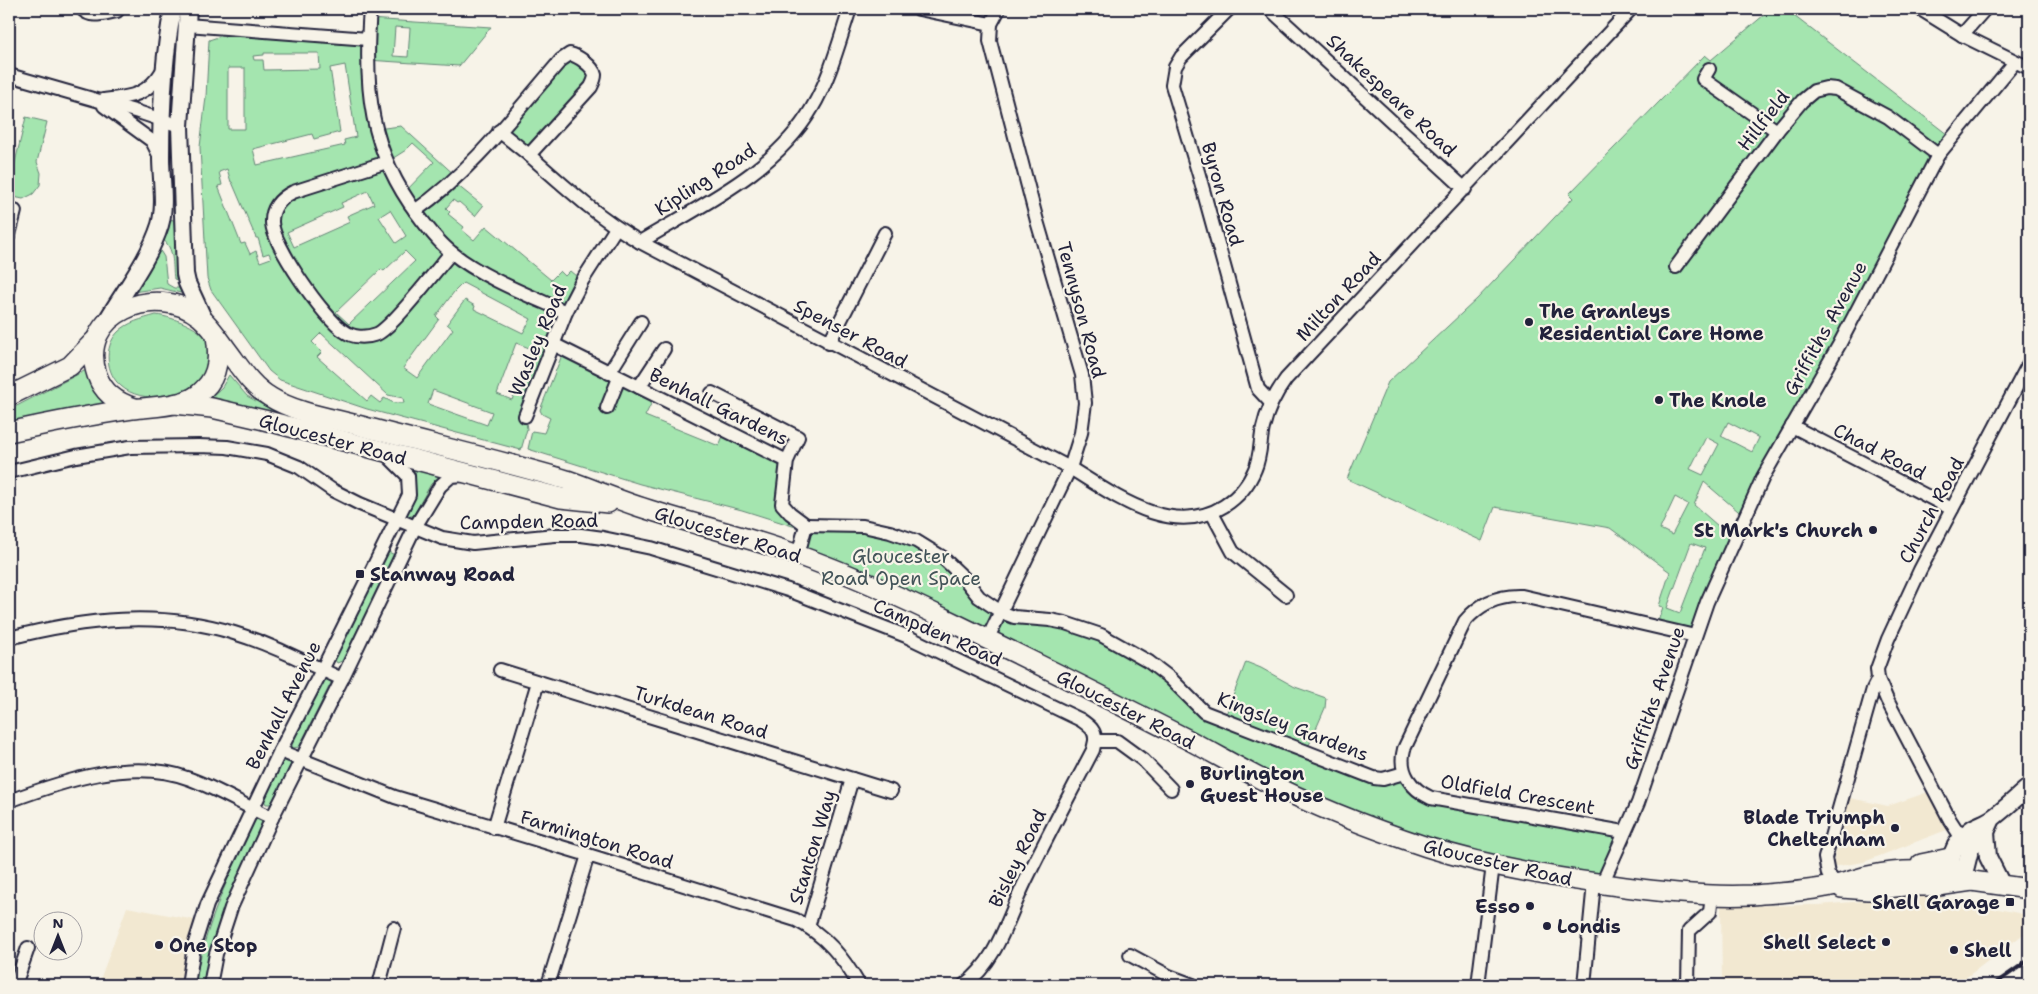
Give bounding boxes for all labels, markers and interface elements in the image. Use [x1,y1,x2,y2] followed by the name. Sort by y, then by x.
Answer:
[1321,28,1462,162] street label: Shakespeare Road
[1732,85,1795,156] street label: Hillfield
[650,137,761,221] street label: Kipling Road
[1196,139,1249,249] street label: Byron Road
[1051,239,1112,381] street label: Tennyson Road
[1290,246,1386,347] street label: Milton Road
[1778,257,1873,400] street label: Griffiths Avenue
[503,280,572,400] street label: Wasley Road
[789,293,912,374] street label: Spenser Road
[1539,299,1764,346] place label: The Granleys Residential Care Home
[1523,316,1535,328] marker: The Granleys Residential Care Home
[645,362,793,451] street label: Benhall Gardens
[1669,388,1767,413] place label: The Knole
[1653,394,1665,406] marker: The Knole
[256,408,410,471] street label: Gloucester Road
[1829,417,1930,485] street label: Chad Road
[1893,453,1970,568] street label: Church Road
[651,500,804,569] street label: Gloucester Road
[460,508,599,535] street label: Campden Road
[1694,518,1863,543] place label: St Mark's Church
[1867,524,1879,536] marker: St Mark's Church
[821,544,981,591] park label: Gloucester Road Open Space
[370,562,515,587] place label: Stanway Road
[354,568,366,580] marker: Stanway Road
[869,593,1006,672] street label: Campden Road
[1618,623,1691,773] street label: Griffiths Avenue
[240,637,327,774] street label: Benhall Avenue
[1052,664,1199,755] street label: Gloucester Road
[631,680,771,745] street label: Turkdean Road
[1214,686,1372,767] street label: Kingsley Gardens
[1200,761,1324,808] place label: Burlington Guest House
[1439,769,1597,820] street label: Oldfield Crescent
[1184,778,1196,790] marker: Burlington Guest House
[783,787,842,908] street label: Stanton Way
[517,804,676,875] street label: Farmington Road
[983,805,1052,912] street label: Bisley Road
[1743,805,1885,852] place label: Blade Triumph Cheltenham
[1889,822,1901,834] marker: Blade Triumph Cheltenham
[1421,833,1575,892] street label: Gloucester Road
[1872,890,2000,915] place label: Shell Garage
[1475,894,1520,919] place label: Esso
[2004,896,2016,908] marker: Shell Garage
[1524,900,1536,912] marker: Esso
[32,912,82,962] north arrow
[52,914,64,932] text: N
[1557,914,1621,939] place label: Londis
[1541,920,1553,932] marker: Londis
[1763,930,1876,955] place label: Shell Select
[169,933,257,958] place label: One Stop
[1880,936,1892,948] marker: Shell Select
[1964,938,2012,963] place label: Shell
[153,939,165,951] marker: One Stop
[1948,944,1960,956] marker: Shell

